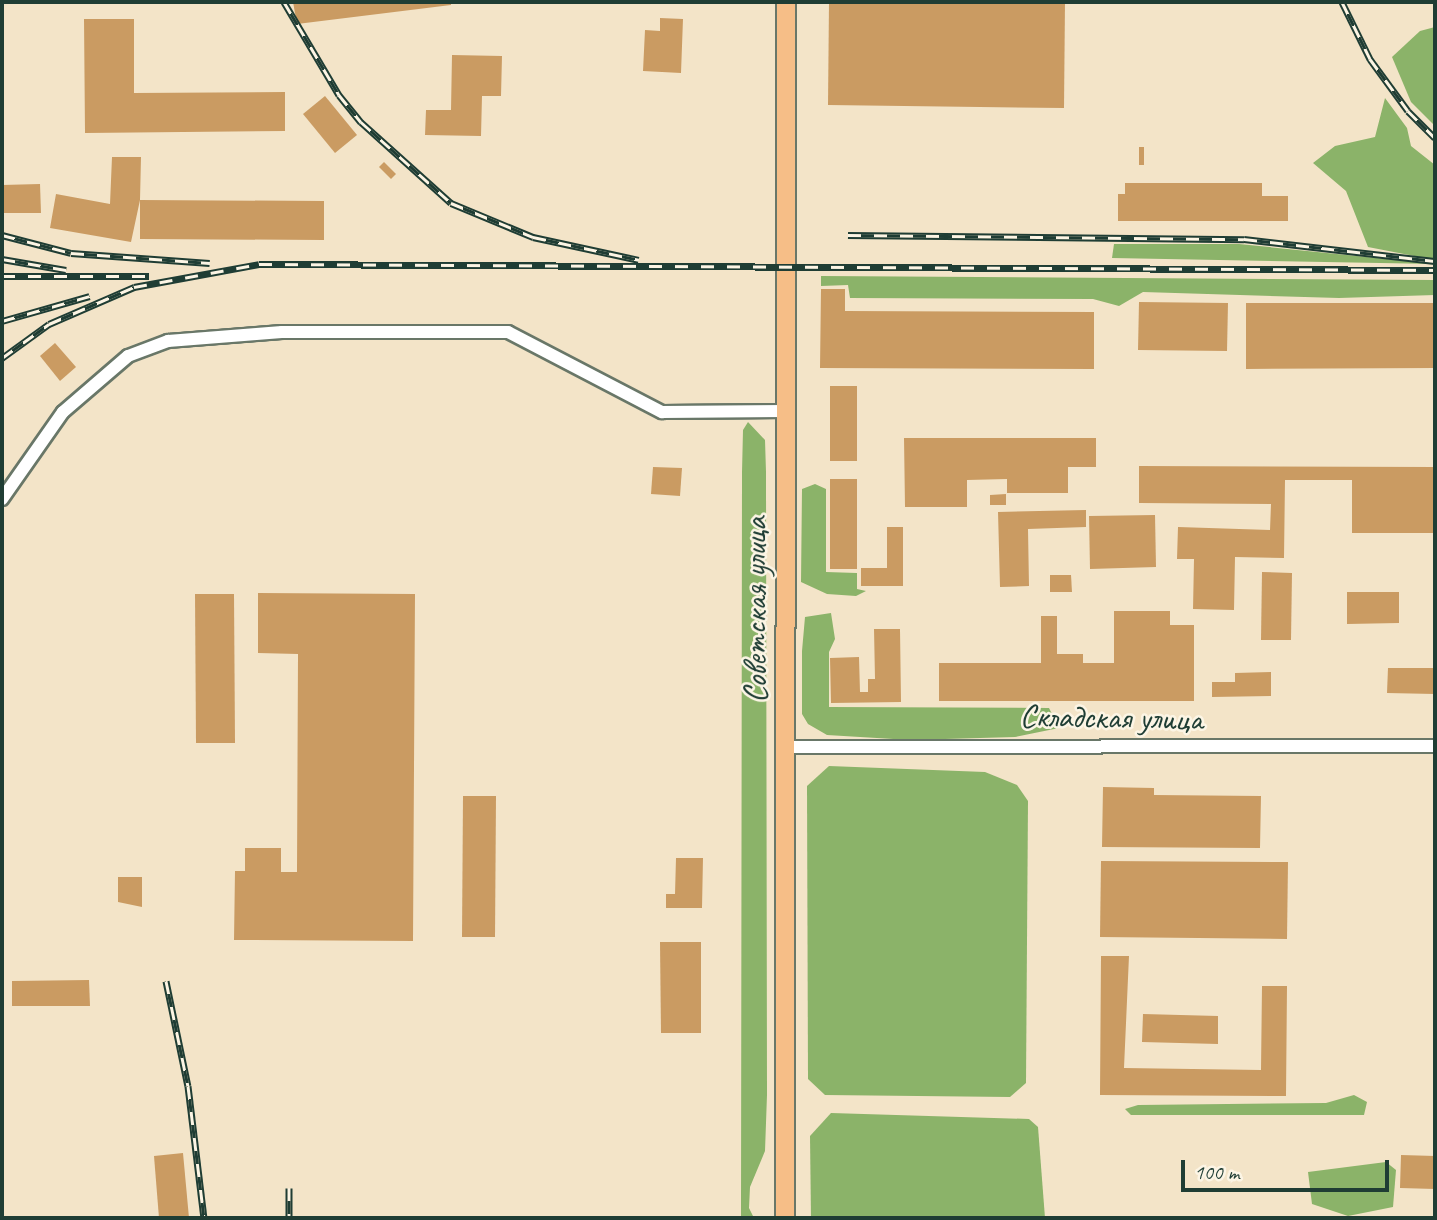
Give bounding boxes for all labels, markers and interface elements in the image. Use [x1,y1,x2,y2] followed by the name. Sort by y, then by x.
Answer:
[736,515,776,705] street label: Советская улица
[1019,697,1203,739] street label: Складская улица
[1185,1146,1393,1190] scale bar
[1194,1159,1239,1185] text: 100 m

